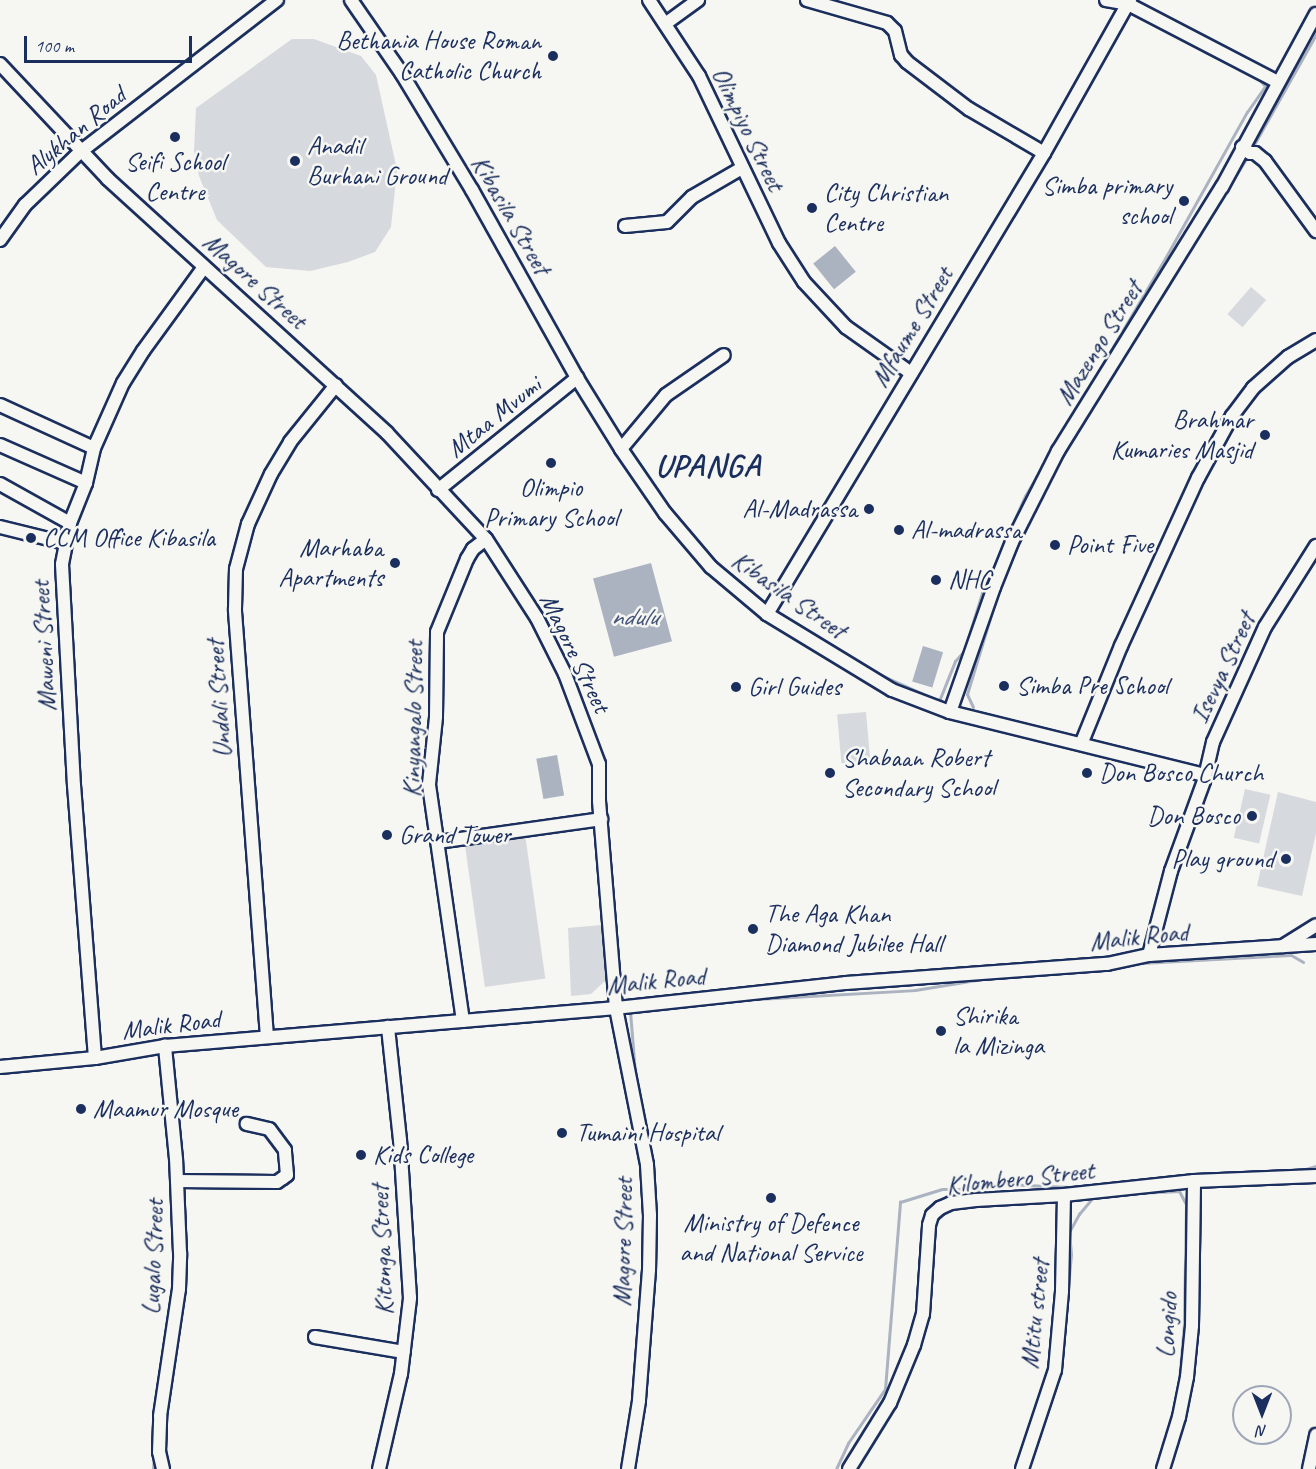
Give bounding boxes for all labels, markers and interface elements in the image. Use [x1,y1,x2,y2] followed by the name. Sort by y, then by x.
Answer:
[27,24,195,62] scale bar
[337,25,541,86] place label: Bethania House Roman Catholic Church
[35,35,74,57] text: 100 m
[546,49,560,63] marker: Bethania House Roman Catholic Church
[705,62,791,196] street label: Olimpiyo Street
[20,80,132,182] street label: Alykhan Road
[168,130,182,144] marker: Seifi School Centre
[307,130,447,192] place label: Anadil Burhani Ground
[125,146,225,207] place label: Seifi School Centre
[464,150,558,280] street label: Kibasila Street
[288,154,302,168] marker: Anadil Burhani Ground
[1044,170,1172,231] place label: Simba primary school
[824,177,948,238] place label: City Christian Centre
[1177,194,1191,208] marker: Simba primary school
[805,201,819,215] marker: City Christian Centre
[197,226,313,336] street label: Magore Street
[864,261,960,393] street label: Mfaume Street
[1049,275,1149,411] street label: Mazengo Street
[440,369,548,465] street label: Mtaa Mvumi
[1110,404,1253,466] place label: Brahmar Kumaries Masjid
[1258,428,1272,442] marker: Brahmar Kumaries Masjid
[656,447,760,485] district label: UPANGA
[544,456,558,470] marker: Olimpio Primary School
[484,472,618,534] place label: Olimpio Primary School
[743,493,857,525] place label: Al-Madrassa
[862,502,876,516] marker: Al-Madrassa
[911,514,1021,546] place label: Al-madrassa
[43,522,216,554] place label: CCM Office Kibasila
[892,523,906,537] marker: Al-madrassa
[1067,529,1153,561] place label: Point Five
[24,531,38,545] marker: CCM Office Kibasila
[279,532,383,594] place label: Marhaba Apartments
[1048,538,1062,552] marker: Point Five
[726,544,852,646] street label: Kibasila Street
[388,556,402,570] marker: Marhaba Apartments
[948,564,991,596] place label: NHC
[929,573,943,587] marker: NHC
[25,580,63,712] street label: Maweni Street
[533,588,617,718] street label: Magore Street
[610,601,658,633] water label: ndulu
[1184,608,1262,728] street label: Isevya Street
[199,639,239,759] street label: Undali Street
[396,640,430,798] street label: Kinyangalo Street
[1016,670,1169,702] place label: Simba Pre School
[748,671,841,703] place label: Girl Guides
[997,679,1011,693] marker: Simba Pre School
[729,680,743,694] marker: Girl Guides
[842,742,994,804] place label: Shabaan Robert Secondary School
[1099,757,1263,789] place label: Don Bosco Church
[823,766,837,780] marker: Shabaan Robert Secondary School
[1080,766,1094,780] marker: Don Bosco Church
[1148,800,1240,832] place label: Don Bosco
[1245,809,1259,823] marker: Don Bosco
[399,819,510,851] place label: Grand Tower
[380,828,394,842] marker: Grand Tower
[1171,843,1274,875] place label: Play ground
[1279,852,1293,866] marker: Play ground
[765,898,943,960] place label: The Aga Khan Diamond Jubilee Hall
[1088,916,1190,958] street label: Malik Road
[746,922,760,936] marker: The Aga Khan Diamond Jubilee Hall
[605,960,707,1002] street label: Malik Road
[953,1000,1044,1062] place label: Shirika la Mizinga
[120,1004,222,1046] street label: Malik Road
[934,1024,948,1038] marker: Shirika la Mizinga
[93,1093,238,1125] place label: Maamur Mosque
[74,1102,88,1116] marker: Maamur Mosque
[576,1117,719,1149] place label: Tumaini Hospital
[553,1124,571,1142] marker: Tumaini Hospital
[373,1139,473,1171] place label: Kids College
[354,1148,368,1162] marker: Kids College
[944,1155,1096,1201] street label: Kilombero Street
[606,1177,640,1307] street label: Magore Street
[364,1184,400,1316] street label: Kitonga Street
[764,1191,778,1205] marker: Ministry of Defence and National Service
[135,1199,171,1315] street label: Lugalo Street
[679,1207,863,1268] place label: Ministry of Defence and National Service
[1014,1258,1056,1370] street label: Mtitu street
[1150,1292,1184,1358] street label: Longido
[1232,1385,1292,1445] north arrow
[1257,1421,1267,1441] text: N

